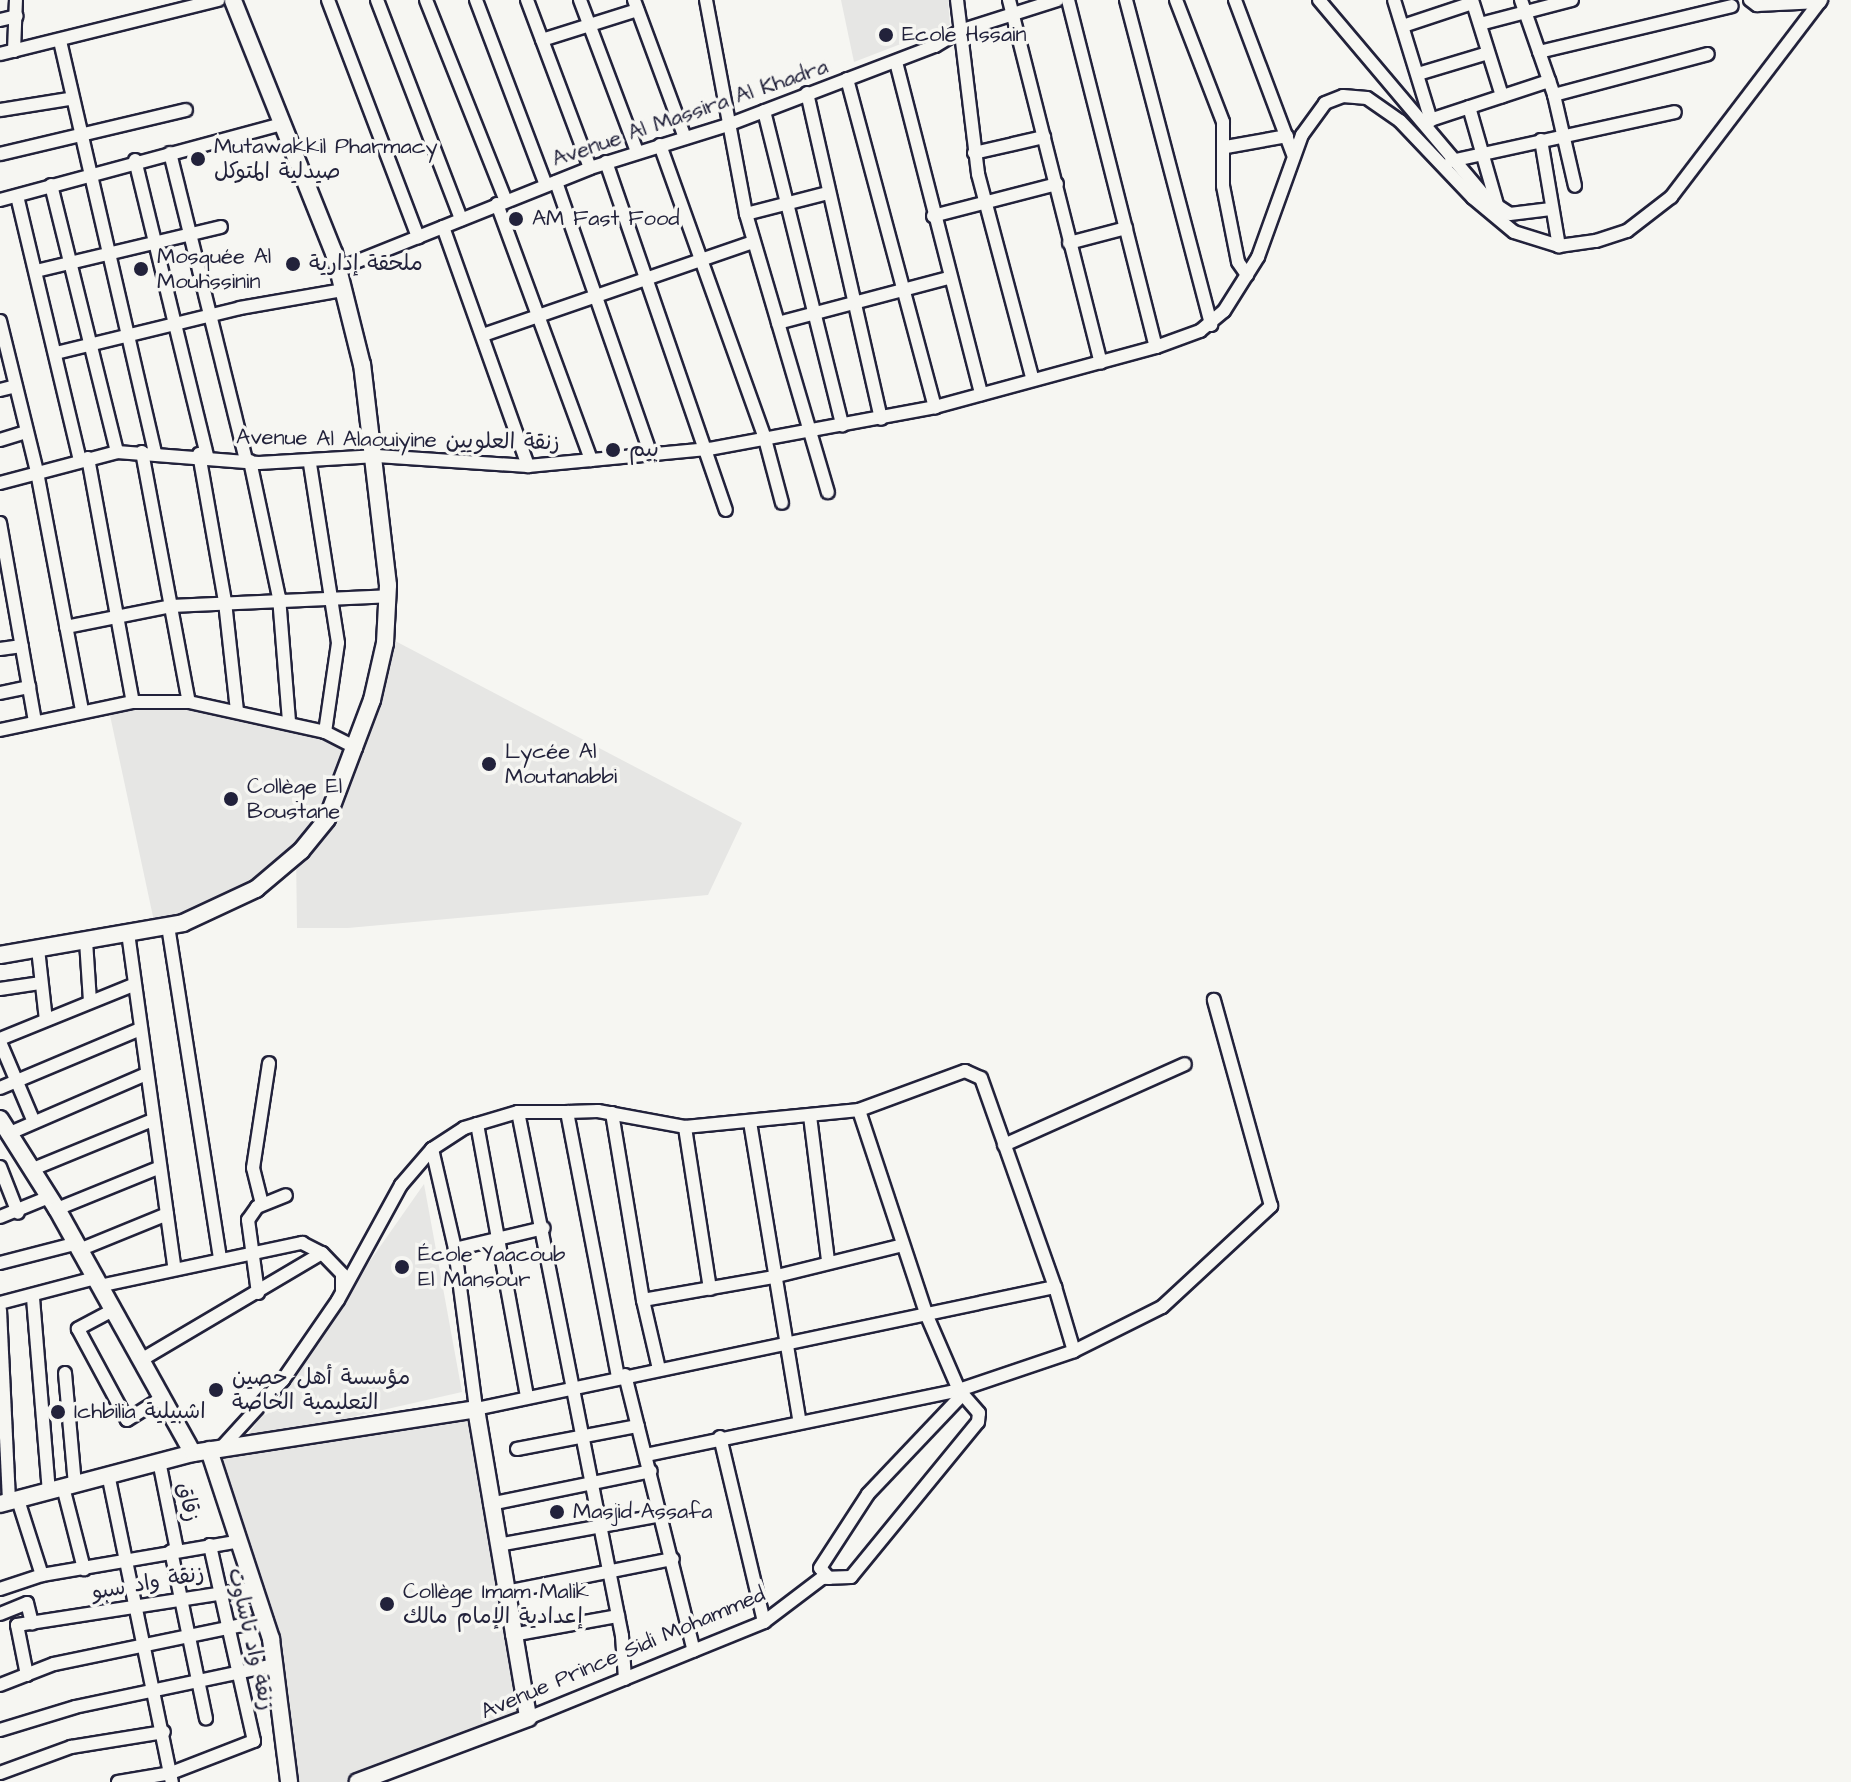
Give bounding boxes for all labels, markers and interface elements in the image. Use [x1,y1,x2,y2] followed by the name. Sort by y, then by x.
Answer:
[902,22,1026,48] place label: Ecole Hssain
[877,26,895,44] marker: Ecole Hssain
[549,53,831,173] street label: Avenue Al Massira Al Khadra
[214,133,438,184] place label: Mutawakkil Pharmacy صيدلية المتوكل
[189,150,207,168] marker: Mutawakkil Pharmacy صيدلية المتوكل
[532,206,680,232] place label: AM Fast Food
[507,210,525,228] marker: AM Fast Food
[157,243,271,294] place label: Mosquée Al Mouhssinin
[309,251,423,277] place label: ملحقة إدارية
[284,255,302,273] marker: ملحقة إدارية
[132,260,150,278] marker: Mosquée Al Mouhssinin
[236,424,560,456] street label: Avenue Al Alaouiyine زنقة العلويين
[629,437,659,463] place label: بيم
[604,441,622,459] marker: بيم
[505,738,617,790] place label: Lycée Al Moutanabbi
[480,755,498,773] marker: Lycée Al Moutanabbi
[247,773,342,824] place label: Collège El Boustane
[222,790,240,808] marker: Collège El Boustane
[418,1241,565,1292] place label: École Yaacoub El Mansour
[393,1258,411,1276] marker: École Yaacoub El Mansour
[232,1364,410,1416] place label: مؤسسة أهل حصين التعليمية الخاصة
[207,1381,225,1399] marker: مؤسسة أهل حصين التعليمية الخاصة
[74,1399,206,1425] place label: Ichbilia اشبيلية
[49,1403,67,1421] marker: Ichbilia اشبيلية
[171,1480,205,1524] street label: زقاق
[573,1499,712,1525] place label: Masjid Assafa
[548,1503,566,1521] marker: Masjid Assafa
[90,1560,206,1606] street label: زنقة واد سبو
[222,1565,280,1713] street label: زنقة واد تاساوت
[403,1578,589,1630] place label: Collège Imam Malik إعدادية الإمام مالك
[477,1581,769,1725] street label: Avenue Prince Sidi Mohammed
[378,1595,396,1613] marker: Collège Imam Malik إعدادية الإمام مالك

